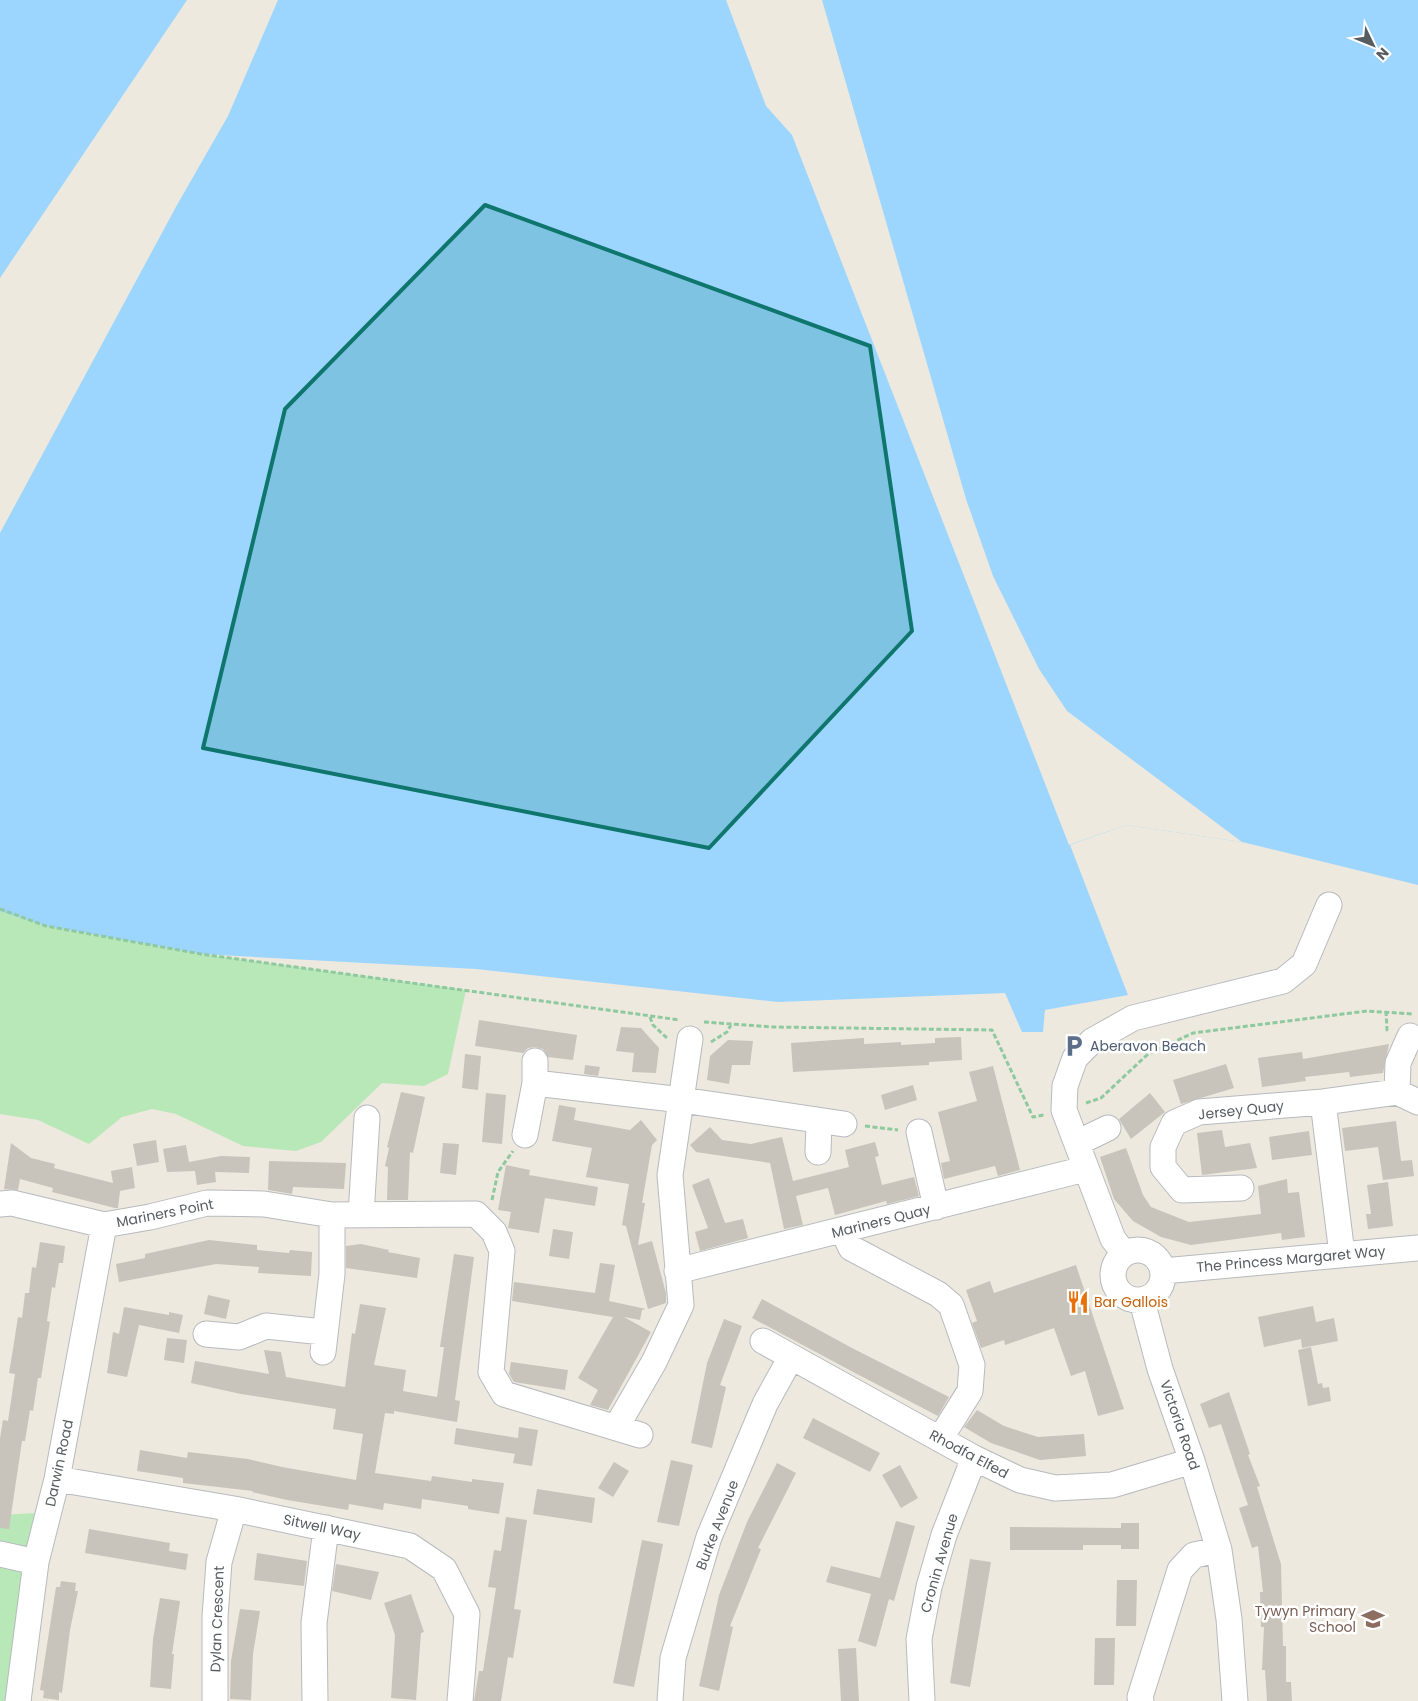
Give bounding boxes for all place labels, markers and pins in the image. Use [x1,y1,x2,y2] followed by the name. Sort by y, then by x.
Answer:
[1061,1033,1087,1059] parking icon: Aberavon Beach
[1090,1036,1206,1056] place label: Aberavon Beach
[1065,1289,1091,1315] restaurant icon: Bar Gallois
[1094,1292,1168,1312] place label: Bar Gallois
[1255,1601,1356,1637] place label: Tywyn Primary School
[1360,1606,1386,1632] school or university icon: Tywyn Primary School

